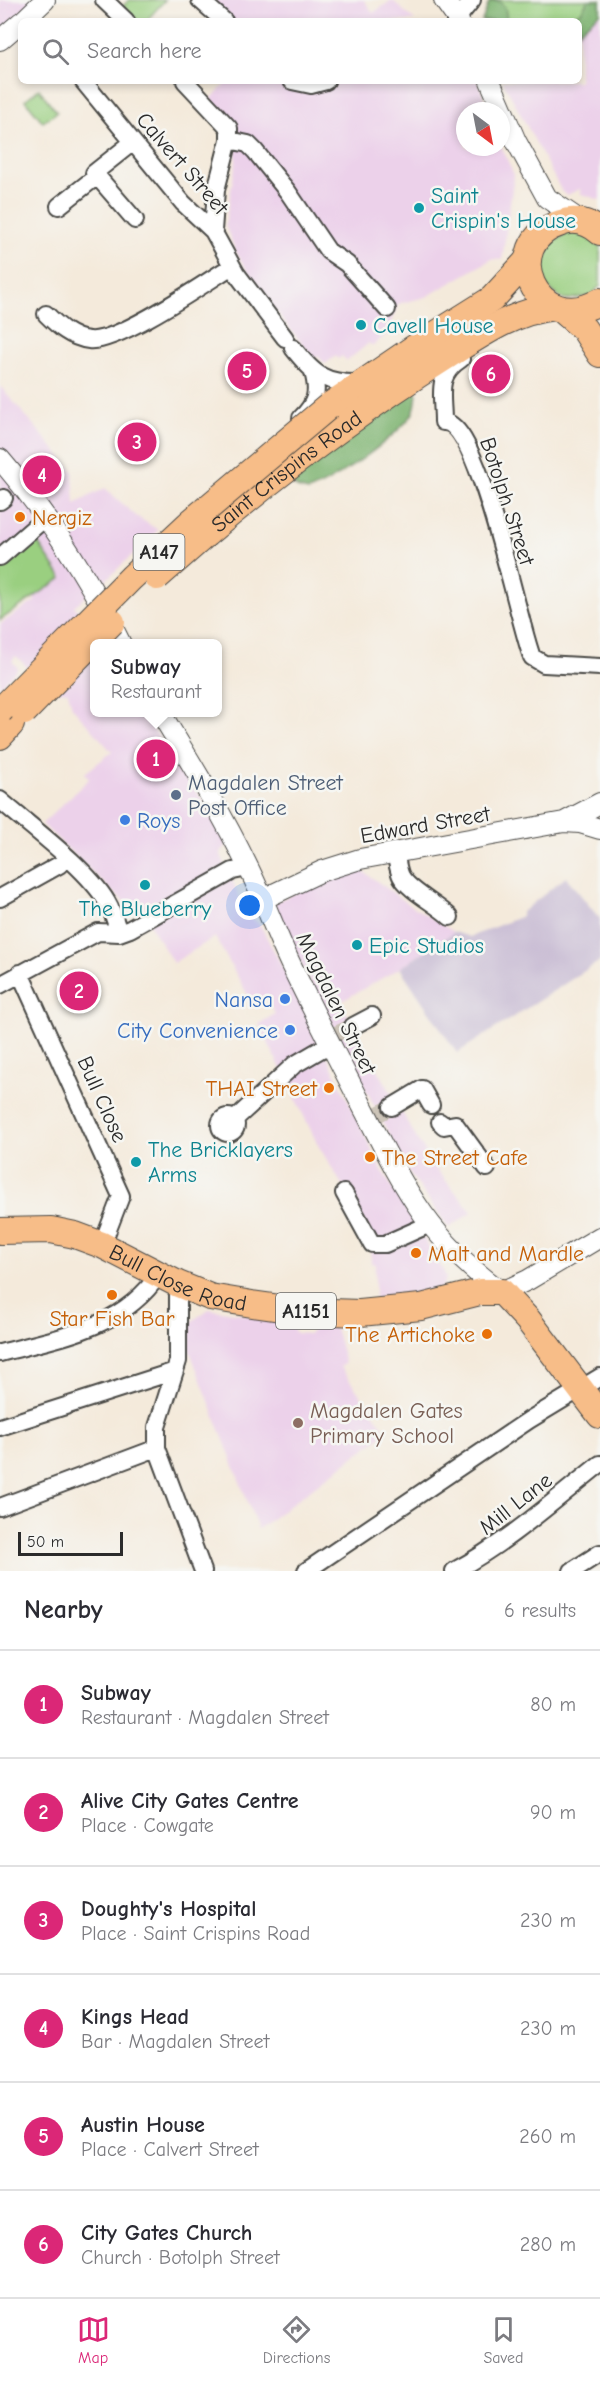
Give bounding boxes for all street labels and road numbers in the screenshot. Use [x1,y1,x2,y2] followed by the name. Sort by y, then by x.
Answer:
[131,107,234,221] street label: Calvert Street
[206,405,367,538] street label: Saint Crispins Road
[474,434,540,569] street label: Botolph Street
[134,534,184,570] road number: A147
[358,801,493,849] street label: Edward Street
[290,928,382,1079] street label: Magdalen Street
[72,1052,133,1147] street label: Bull Close
[105,1239,249,1317] street label: Bull Close Road
[276,1293,336,1329] road number: A1151
[474,1467,557,1540] street label: Mill Lane

